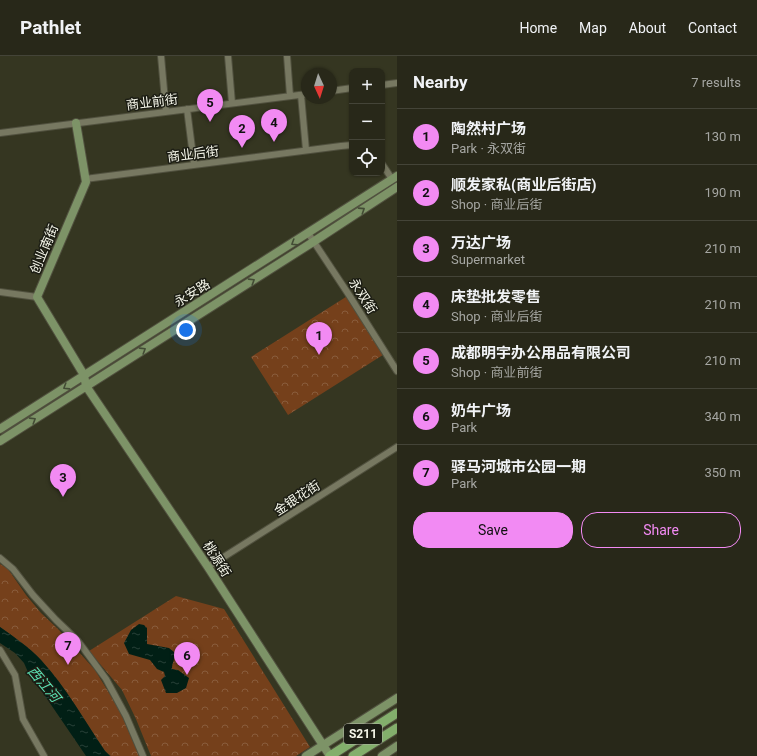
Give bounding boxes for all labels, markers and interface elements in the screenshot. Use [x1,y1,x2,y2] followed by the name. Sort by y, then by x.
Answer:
[20,16,81,39] text: Pathlet
[519,20,557,36] text: Home
[579,20,607,36] text: Map
[629,20,666,36] text: About
[688,20,737,36] text: Contact
[301,68,337,104] north arrow
[349,68,385,176] map controls
[349,68,385,104] button: +
[413,72,468,92] text: Nearby
[691,75,741,90] text: 7 results
[197,89,223,122] pin: 5
[125,91,179,113] street label: 商业前街
[349,104,385,140] button: −
[261,109,287,142] pin: 4
[229,115,255,148] pin: 2
[451,120,526,138] text: 陶然村广场
[422,129,430,144] text: 1
[704,129,741,144] text: 130 m
[349,140,385,176] button: locate
[451,141,526,156] text: Park · 永双街
[166,143,220,165] street label: 商业后街
[451,176,597,194] text: 顺发家私(商业后街店)
[422,185,430,200] text: 2
[704,185,741,200] text: 190 m
[451,197,542,212] text: Shop · 商业后街
[357,208,364,215] one-way arrow
[27,222,61,276] street label: 创业南街
[451,234,511,252] text: 万达广场
[291,238,298,245] one-way arrow
[422,241,430,256] text: 3
[704,241,741,256] text: 210 m
[451,252,525,267] text: Supermarket
[171,276,213,310] street label: 永安路
[346,276,380,316] street label: 永双街
[248,278,255,285] one-way arrow
[451,288,541,306] text: 床垫批发零售
[422,297,430,312] text: 4
[704,297,741,312] text: 210 m
[451,309,542,324] text: Shop · 商业后街
[176,320,196,340] your location
[306,322,332,355] pin: 1
[451,344,631,362] text: 成都明宇办公用品有限公司
[139,348,146,355] one-way arrow
[422,353,430,368] text: 5
[704,353,741,368] text: 210 m
[451,365,542,380] text: Shop · 商业前街
[63,382,70,389] one-way arrow
[451,402,511,420] text: 奶牛广场
[422,409,430,424] text: 6
[704,409,741,424] text: 340 m
[29,417,36,425] one-way arrow
[451,420,477,435] text: Park
[451,458,586,476] text: 驿马河城市公园一期
[50,464,76,497] pin: 3
[422,465,430,480] text: 7
[704,465,741,480] text: 350 m
[451,476,477,491] text: Park
[271,478,323,518] street label: 金银花街
[413,512,573,548] button: Save
[581,512,741,548] button: Share
[200,539,234,579] street label: 桃源街
[55,632,81,665] pin: 7
[174,642,200,675] pin: 6
[24,663,66,708] water label: 西江河
[344,724,382,744] road number: S211

